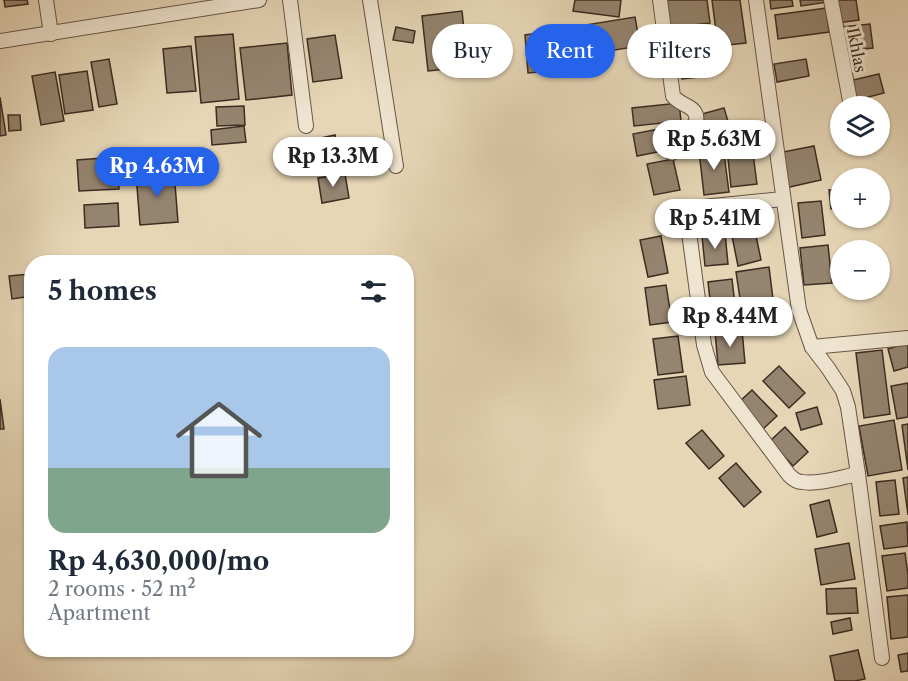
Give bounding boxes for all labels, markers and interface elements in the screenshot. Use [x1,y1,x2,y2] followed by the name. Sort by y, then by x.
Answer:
[432,24,513,78] chip: Buy
[525,24,615,78] chip: Rent
[627,24,732,78] chip: Filters
[843,26,871,74] street label: Ikhlas
[830,96,890,300] map controls
[830,96,890,156] button: layers
[652,120,776,171] pin: Rp 5.63M
[667,127,761,151] text: Rp 5.63M
[271,137,395,188] pin: Rp 13.3M
[287,144,379,168] text: Rp 13.3M
[95,147,219,198] pin: Rp 4.63M
[109,154,205,178] text: Rp 4.63M
[830,168,890,228] button: +
[653,199,777,250] pin: Rp 5.41M
[669,206,761,230] text: Rp 5.41M
[830,240,890,300] button: −
[48,275,157,307] text: 5 homes
[357,275,390,308] icon: filters
[668,297,792,348] pin: Rp 8.44M
[682,304,778,328] text: Rp 8.44M
[165,386,273,494] icon: home
[48,545,269,577] text: Rp 4,630,000/mo
[48,577,196,601] text: 2 rooms · 52 m²
[48,601,151,625] text: Apartment

